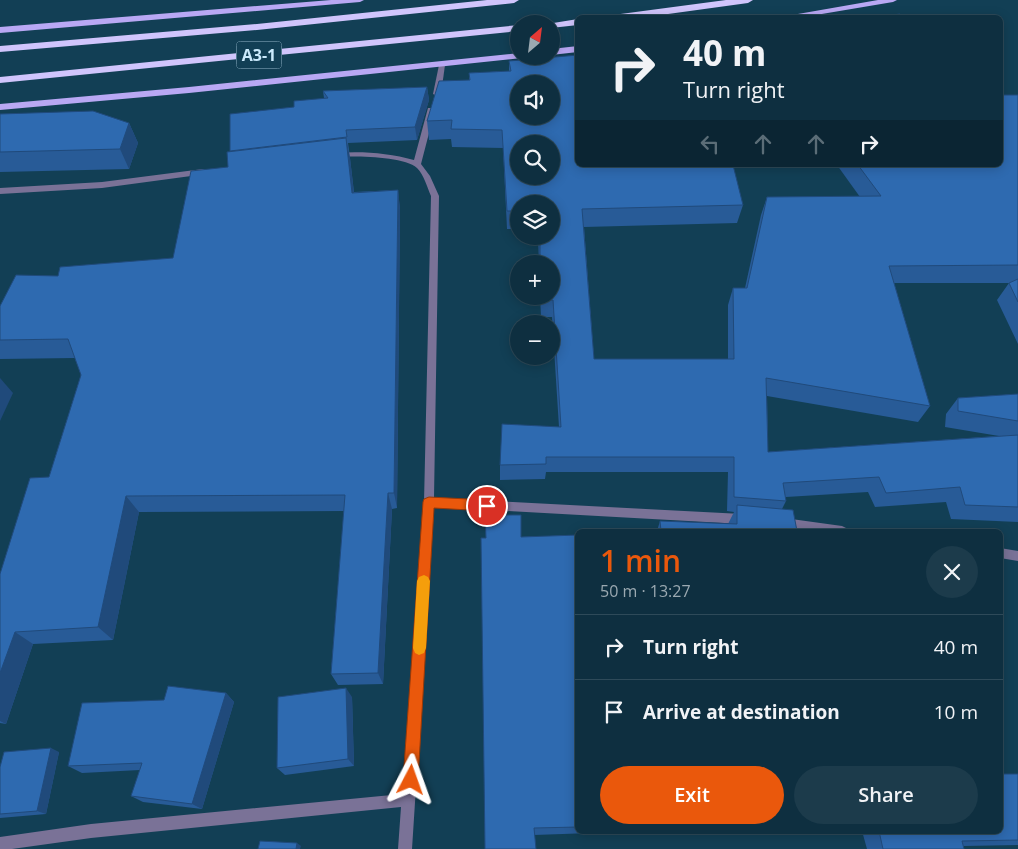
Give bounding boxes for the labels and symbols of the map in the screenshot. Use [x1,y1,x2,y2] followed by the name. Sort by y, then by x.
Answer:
[510,15,560,65] north arrow
[236,42,282,68] road number: A3-1
[466,485,508,527] pin
[384,753,436,805] position arrow

